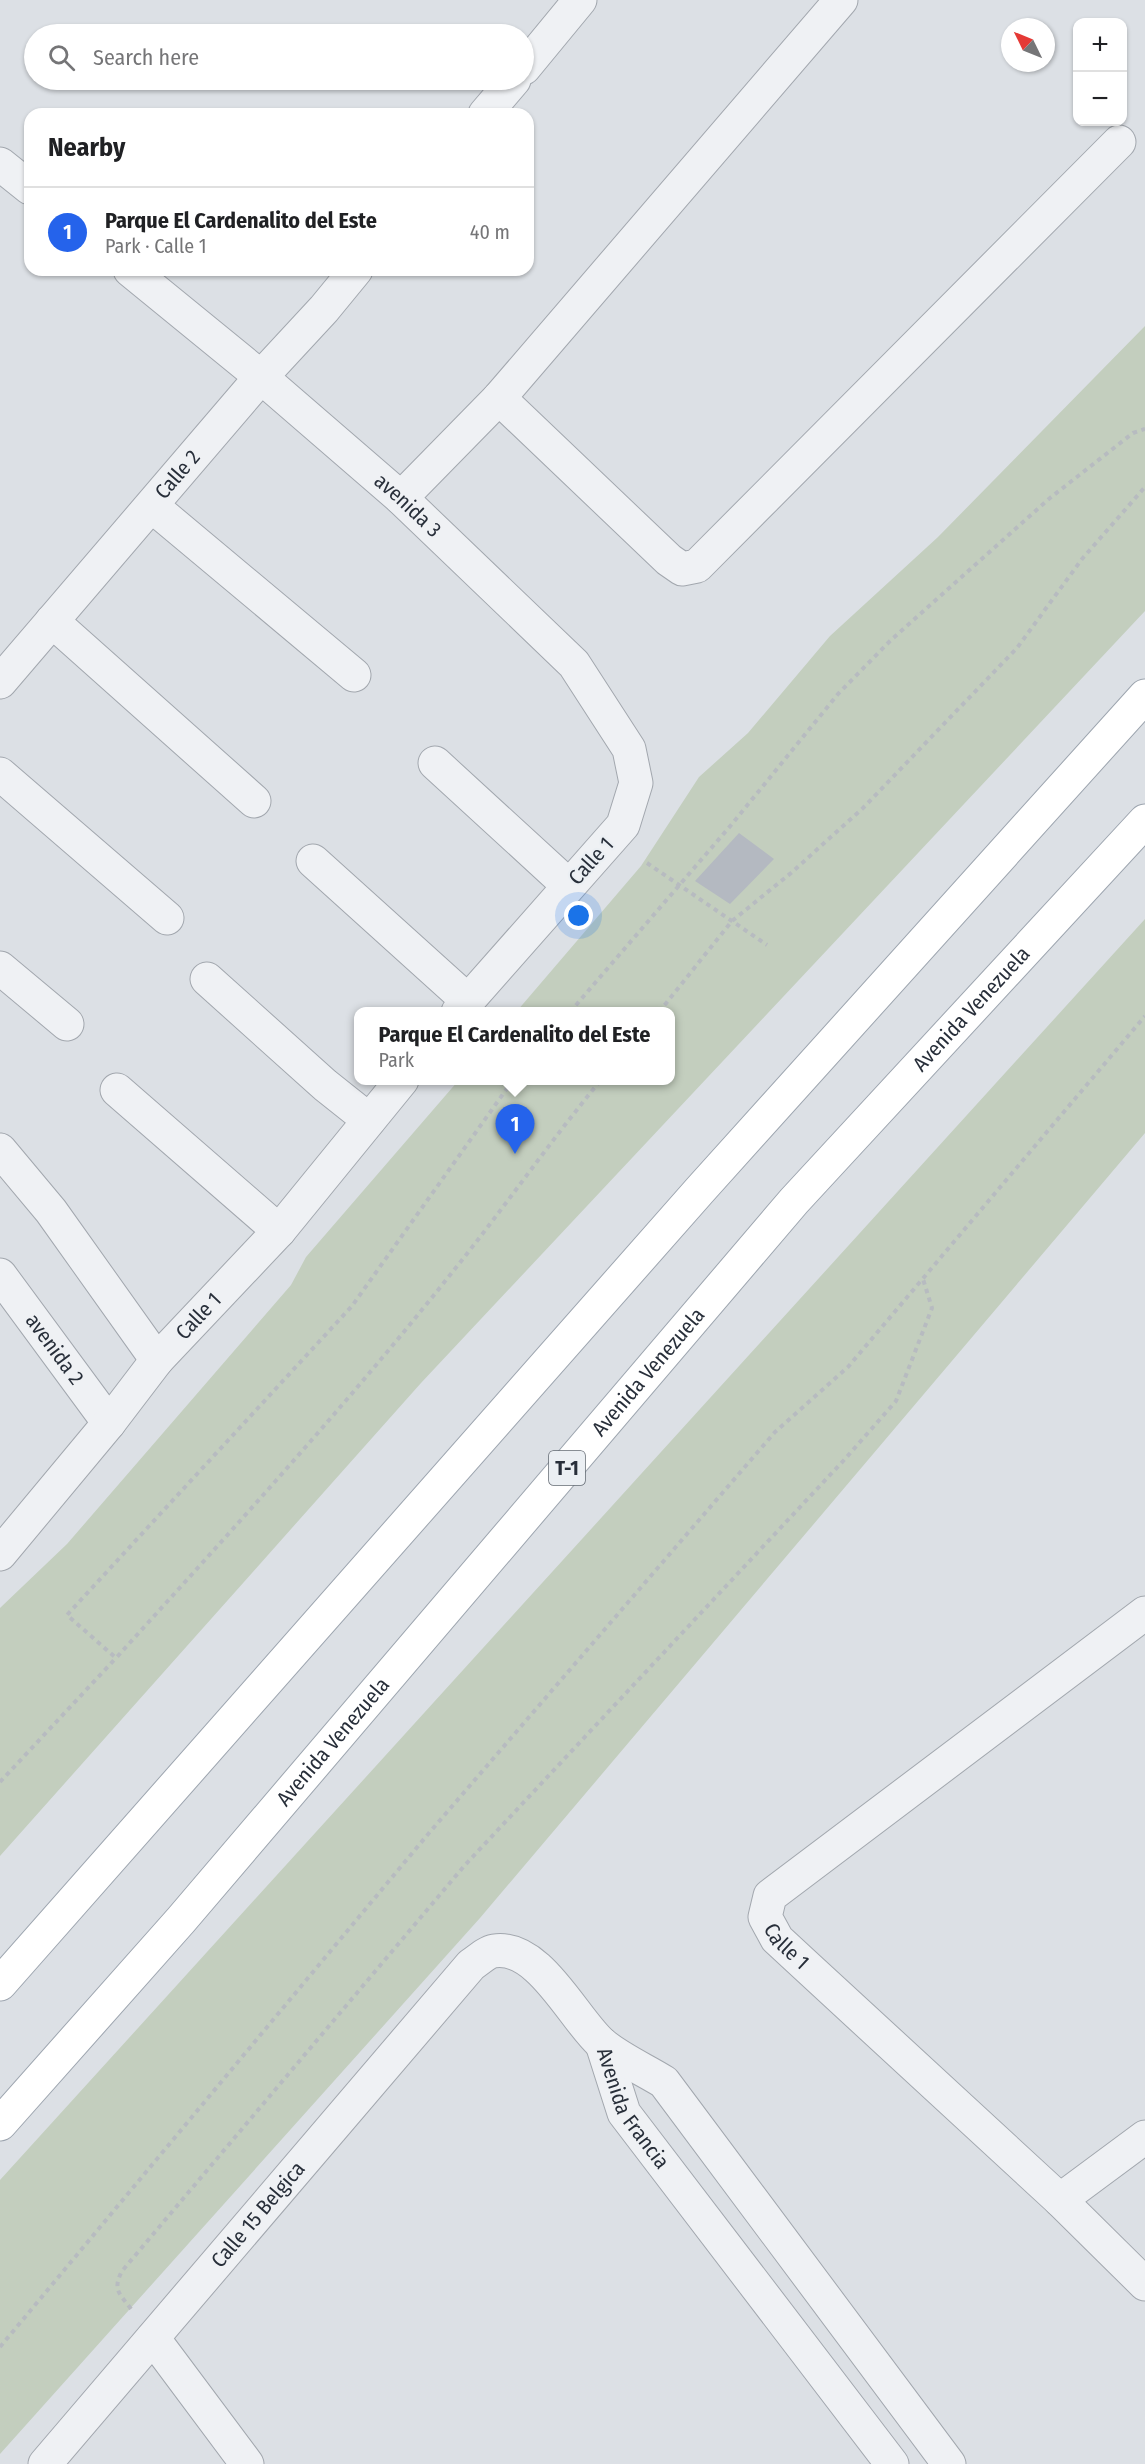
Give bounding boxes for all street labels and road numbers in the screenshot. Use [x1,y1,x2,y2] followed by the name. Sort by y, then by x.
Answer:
[149,445,206,504] street label: Calle 2
[369,468,447,543] street label: avenida 3
[563,832,619,890] street label: Calle 1
[907,941,1035,1077] street label: Avenida Venezuela
[170,1287,227,1345] street label: Calle 1
[586,1302,710,1441] street label: Avenida Venezuela
[20,1308,89,1390] street label: avenida 2
[549,1451,585,1485] road number: T-1
[271,1672,395,1811] street label: Avenida Venezuela
[758,1919,815,1975] street label: Calle 1
[591,2044,675,2174] street label: Avenida Francia
[205,2156,310,2273] street label: Calle 15 Belgica

